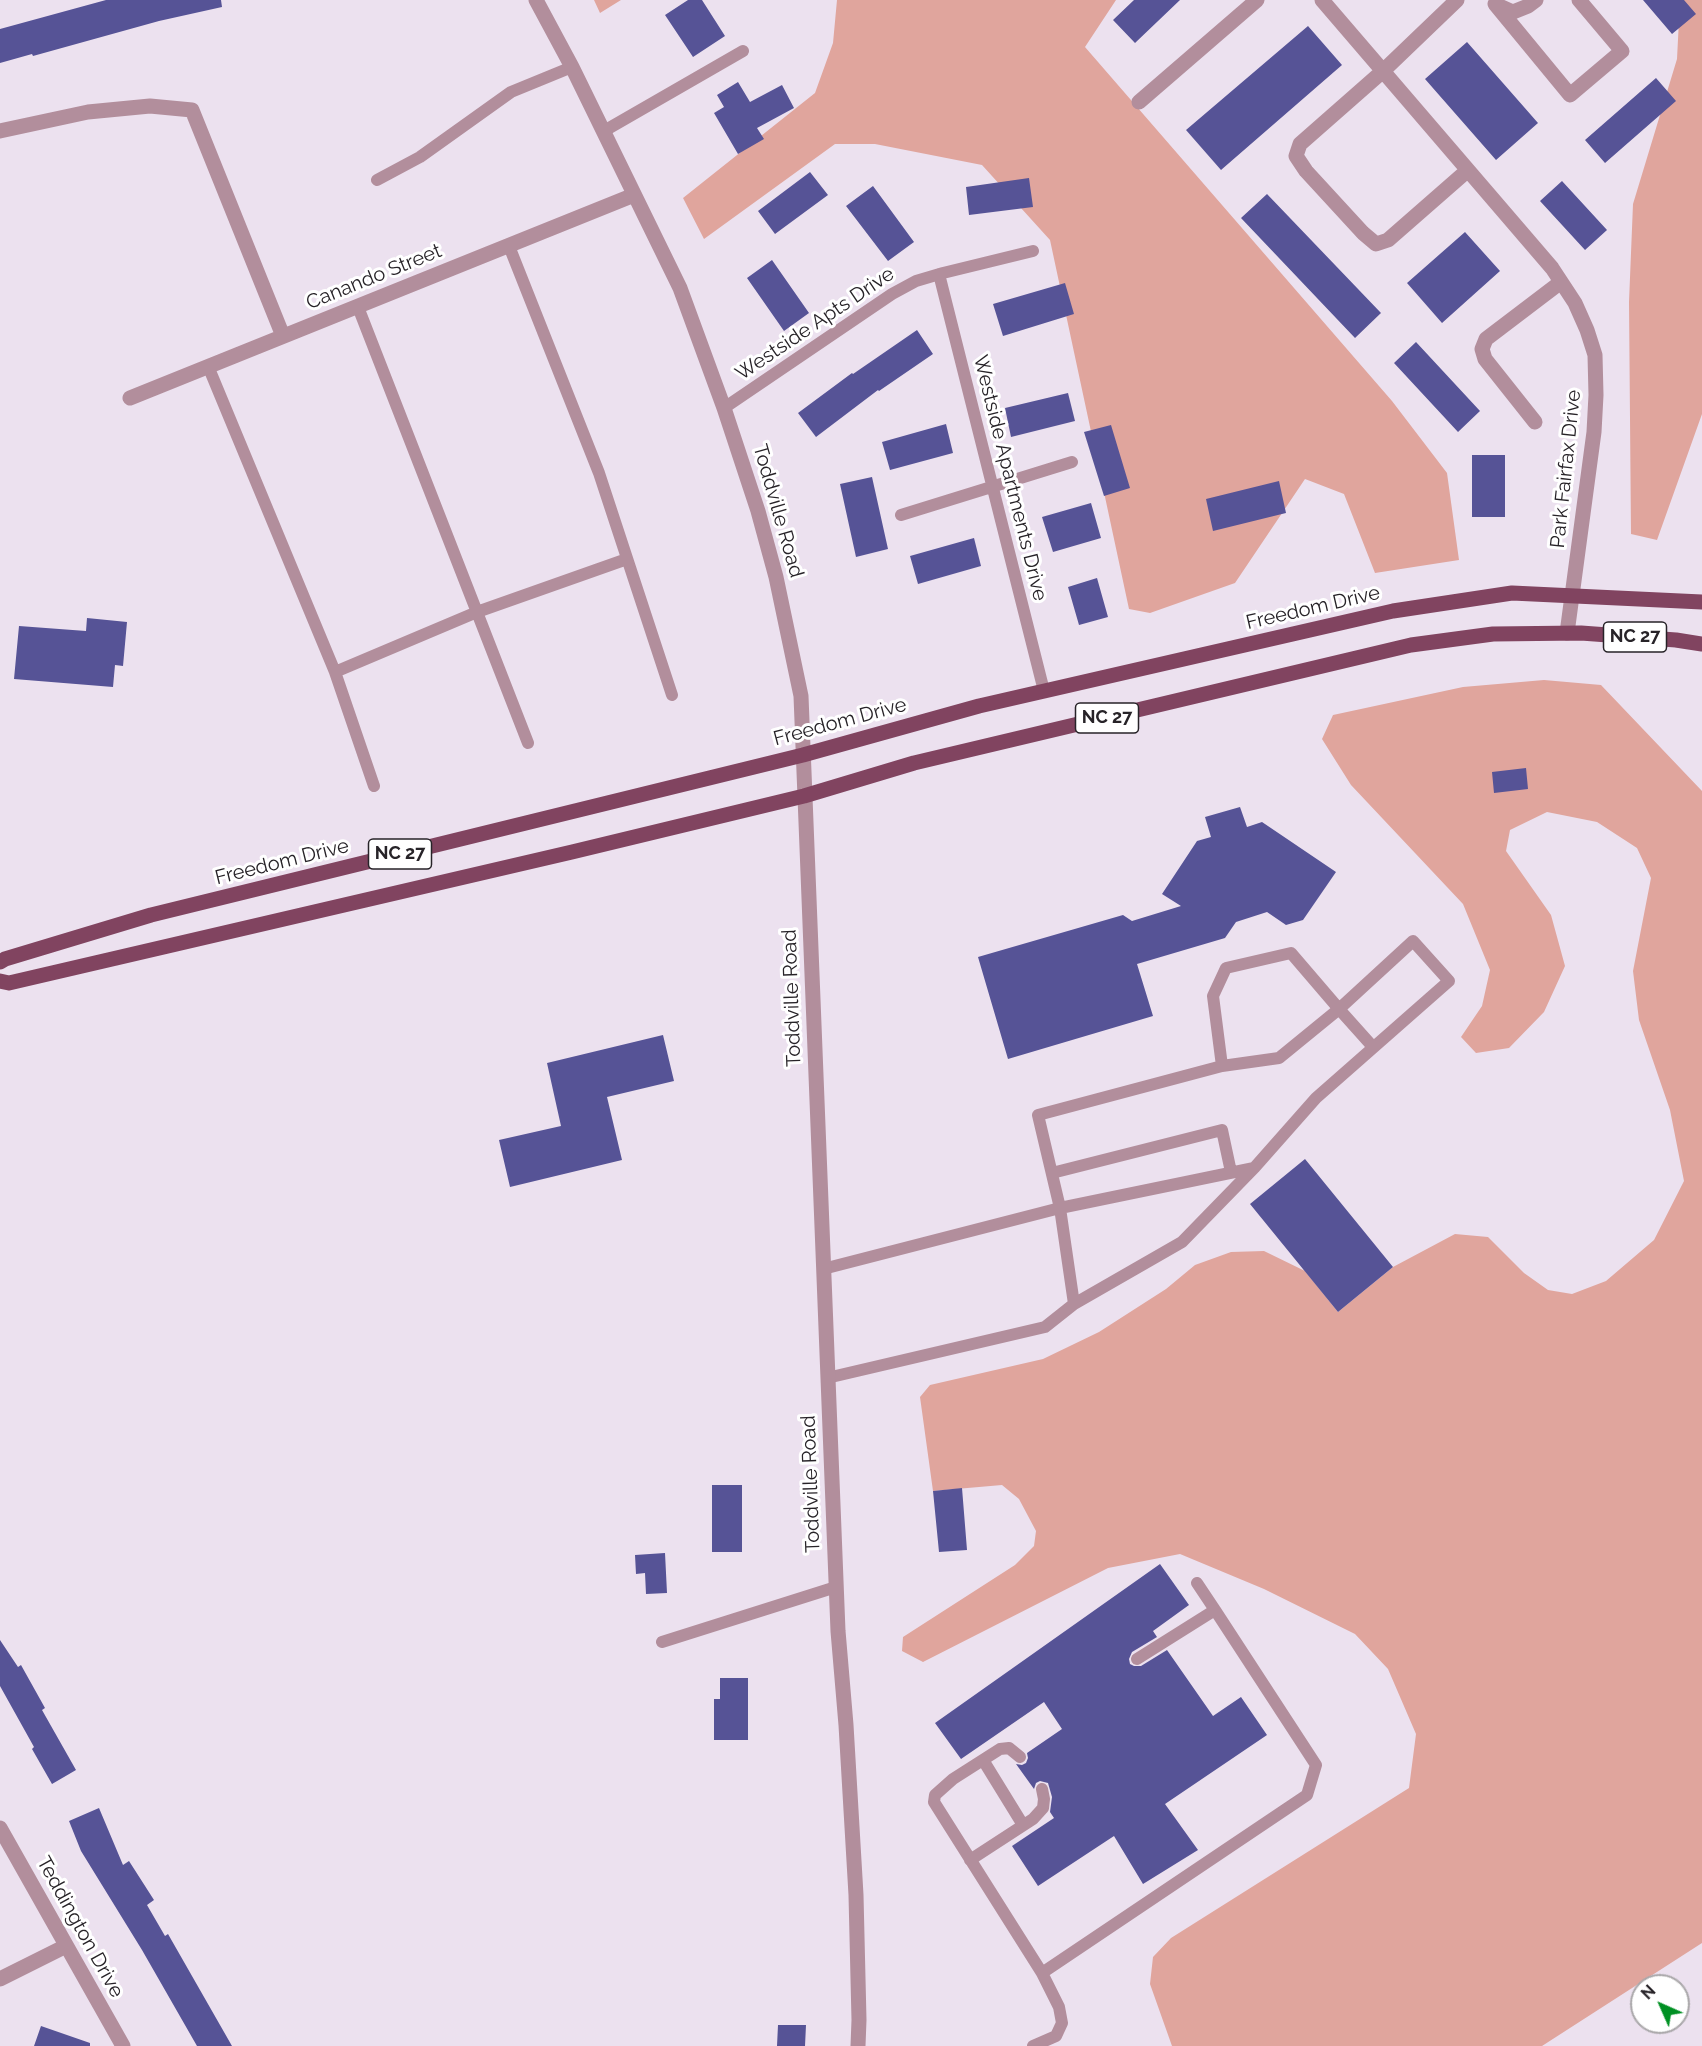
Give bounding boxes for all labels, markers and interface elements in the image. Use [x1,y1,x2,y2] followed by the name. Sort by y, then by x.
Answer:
[303,239,445,315] street label: Canando Street
[731,262,899,386] street label: Westside Apts Drive
[968,353,1052,603] street label: Westside Apartments Drive
[1546,389,1586,549] street label: Park Fairfax Drive
[748,442,808,580] street label: Toddville Road
[1244,581,1382,635] street label: Freedom Drive
[1604,622,1666,652] road number: NC 27
[771,693,909,751] street label: Freedom Drive
[1076,703,1138,733] road number: NC 27
[213,834,351,890] street label: Freedom Drive
[368,839,432,869] road number: NC 27
[778,929,806,1067] street label: Toddville Road
[797,1415,825,1553] street label: Toddville Road
[31,1852,129,2002] street label: Teddington Drive
[1630,1974,1690,2034] north arrow
[1637,1981,1659,2003] text: N

